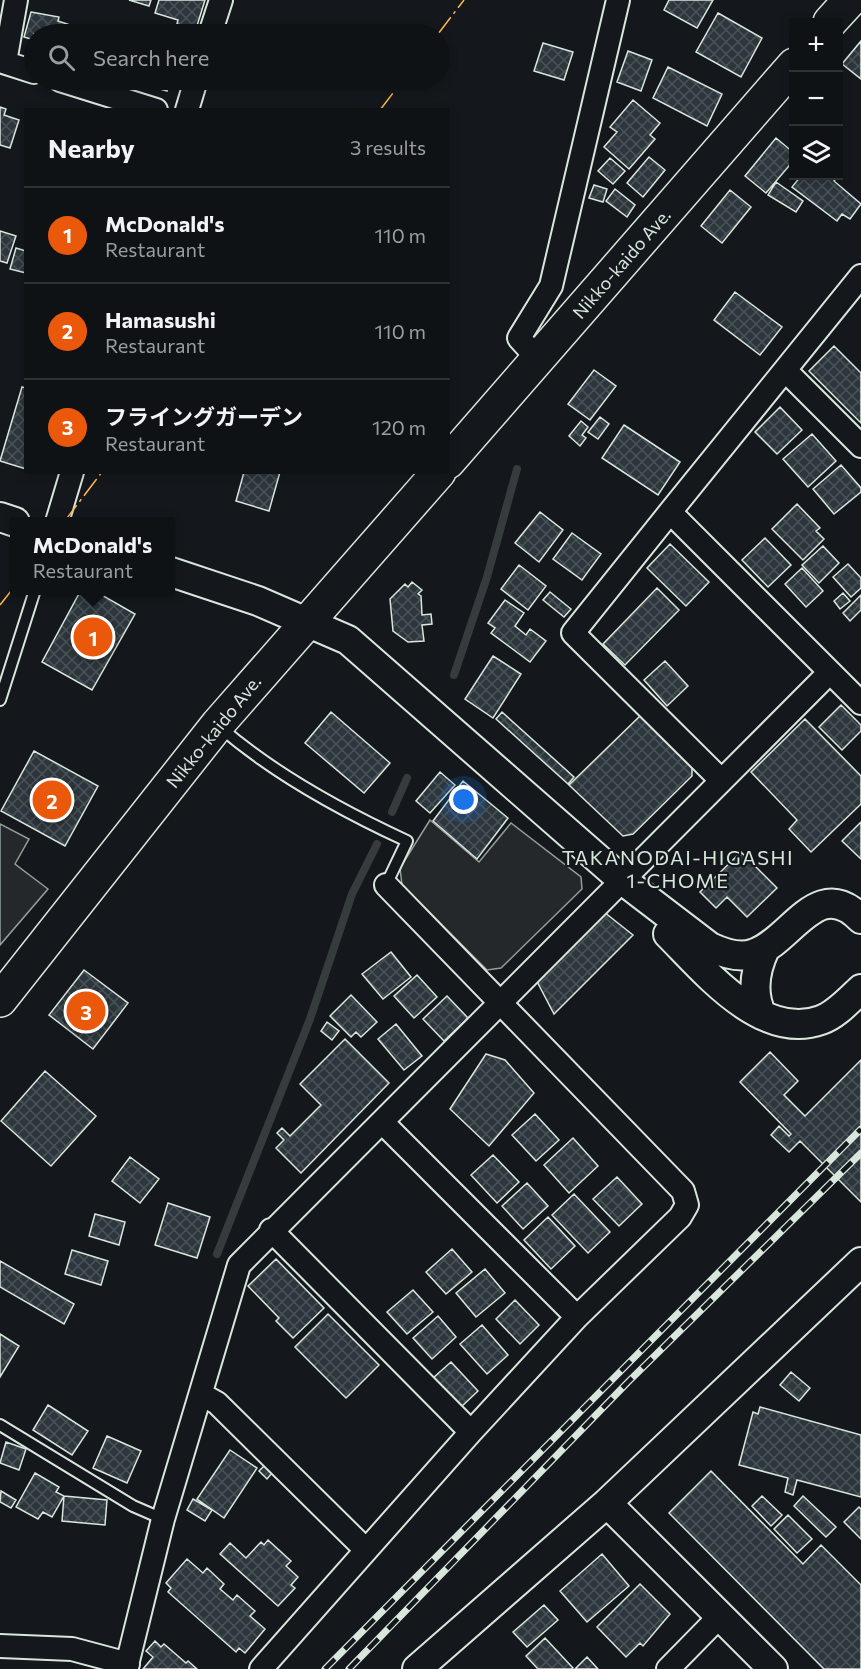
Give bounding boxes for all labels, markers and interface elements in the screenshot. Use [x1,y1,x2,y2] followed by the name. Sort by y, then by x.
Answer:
[789,18,843,180] map controls
[789,18,843,72] button: +
[24,24,450,90] search box
[45,41,78,74] icon: search
[93,44,209,71] text: Search here
[789,72,843,126] button: −
[789,126,843,180] button: layers
[48,132,135,163] text: Nearby
[350,135,426,159] text: 3 results
[568,204,675,323] street label: Nikko-kaido Ave.
[105,210,224,237] text: McDonald's
[63,223,72,247] text: 1
[375,223,426,247] text: 110 m
[105,237,205,261] text: Restaurant
[105,306,216,333] text: Hamasushi
[62,319,73,343] text: 2
[375,319,426,343] text: 110 m
[105,333,205,357] text: Restaurant
[105,403,303,430] text: フライングガーデン
[62,415,73,439] text: 3
[372,415,426,439] text: 120 m
[105,431,205,455] text: Restaurant
[10,517,175,595] popup
[33,531,152,558] text: McDonald's
[33,558,133,582] text: Restaurant
[74,614,112,660] pin: 1
[161,671,265,792] street label: Nikko-kaido Ave.
[32,778,72,822] pin: 2
[449,785,478,814] your location
[562,845,794,892] district label: TAKANODAI-HIGASHI 1-CHOME
[66,988,106,1034] pin: 3

